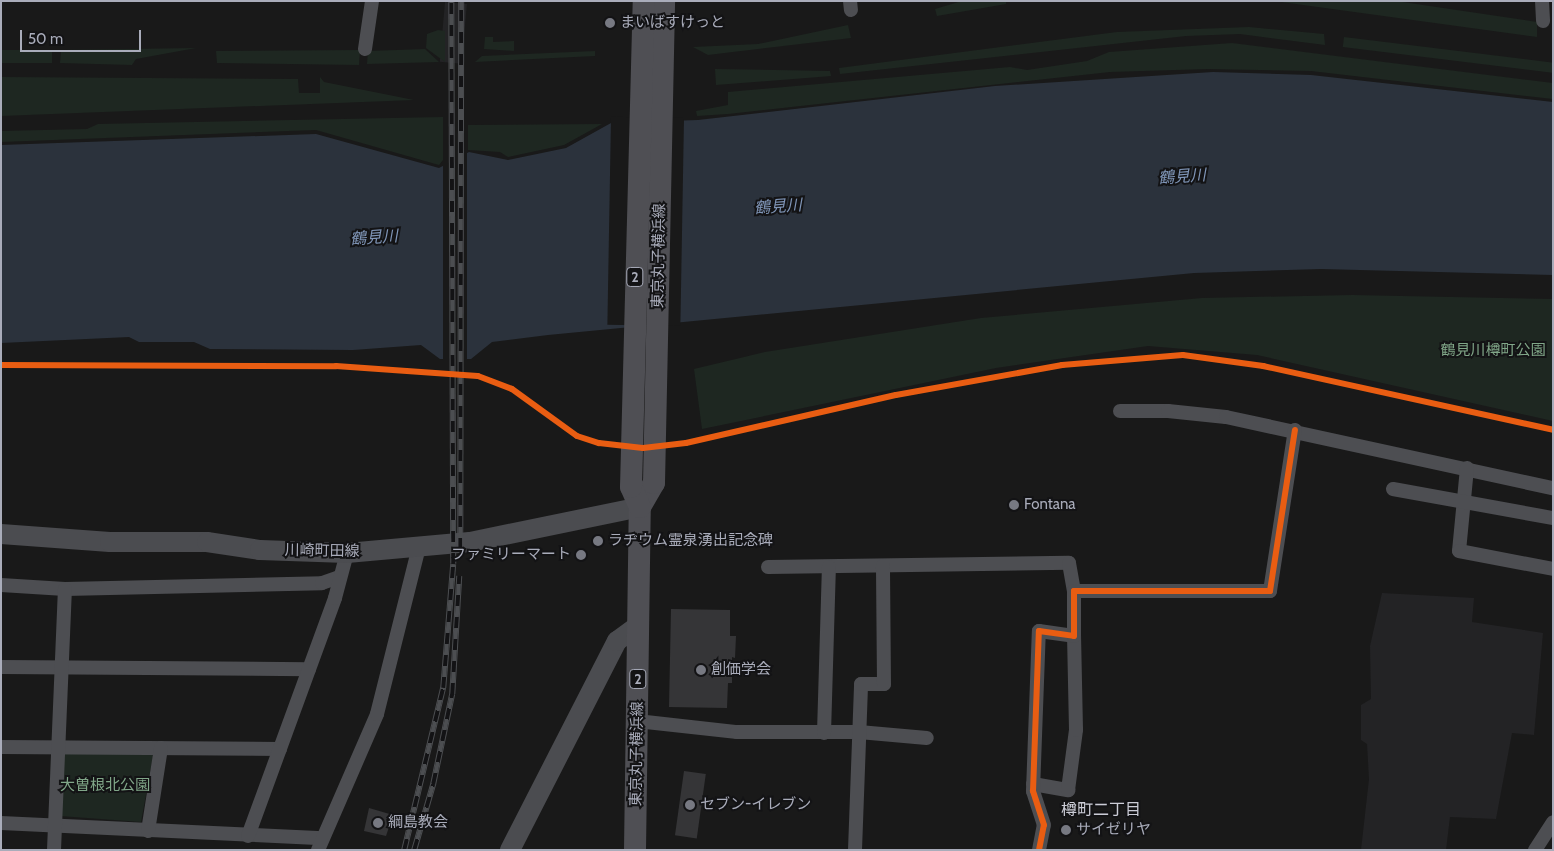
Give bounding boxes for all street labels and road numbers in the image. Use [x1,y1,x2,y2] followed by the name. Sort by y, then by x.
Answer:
[649,203,669,309] street label: 東京丸子横浜線
[626,266,644,288] road number: 2
[284,541,360,561] street label: 川崎町田線
[629,668,647,691] road number: 2
[627,701,647,807] street label: 東京丸子横浜線

